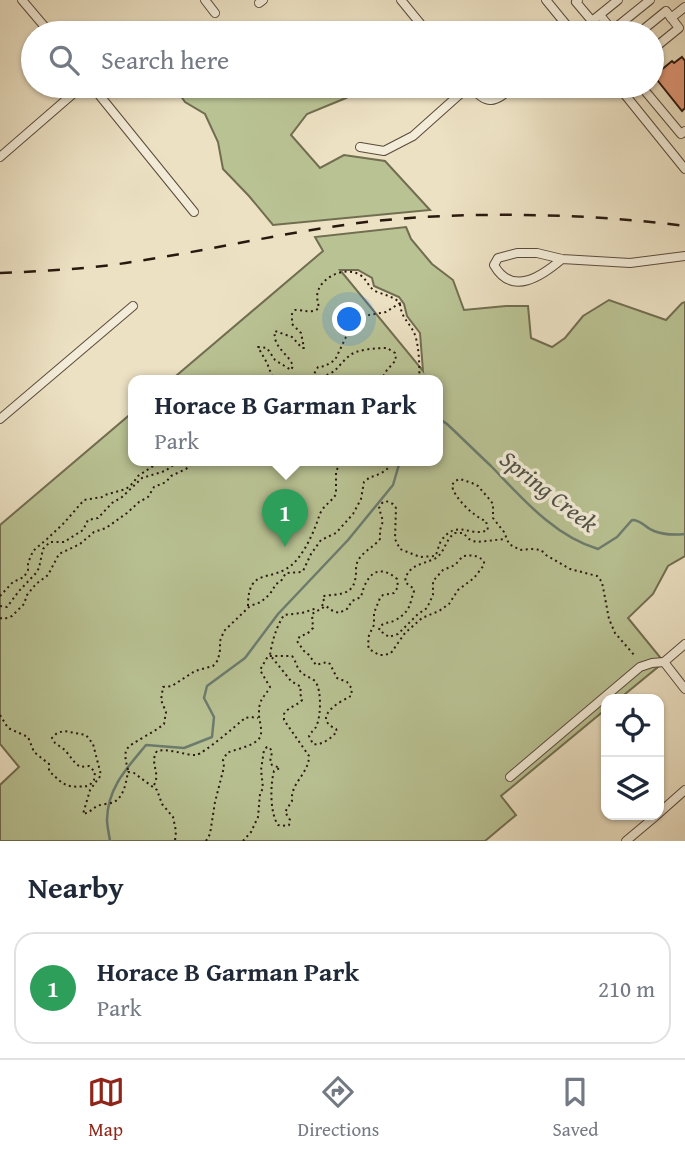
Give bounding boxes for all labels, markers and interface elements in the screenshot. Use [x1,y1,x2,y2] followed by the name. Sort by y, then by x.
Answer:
[21,21,664,98] search box
[101,40,229,79] text: Search here
[45,41,83,79] icon: search
[332,302,366,336] your location
[128,375,443,466] popup
[154,385,417,424] text: Horace B Garman Park
[154,424,199,457] text: Park
[493,442,605,540] water label: Spring Creek
[262,489,308,547] pin: 1
[601,694,664,820] map controls
[601,694,664,757] button: locate
[601,757,664,820] button: layers
[28,865,124,909] text: Nearby
[97,952,359,991] text: Horace B Garman Park
[47,972,59,1005] text: 1
[598,972,655,1005] text: 210 m
[97,991,141,1024] text: Park
[87,1073,125,1143] tab: Map
[298,1073,379,1143] tab: Directions
[552,1073,598,1143] tab: Saved

